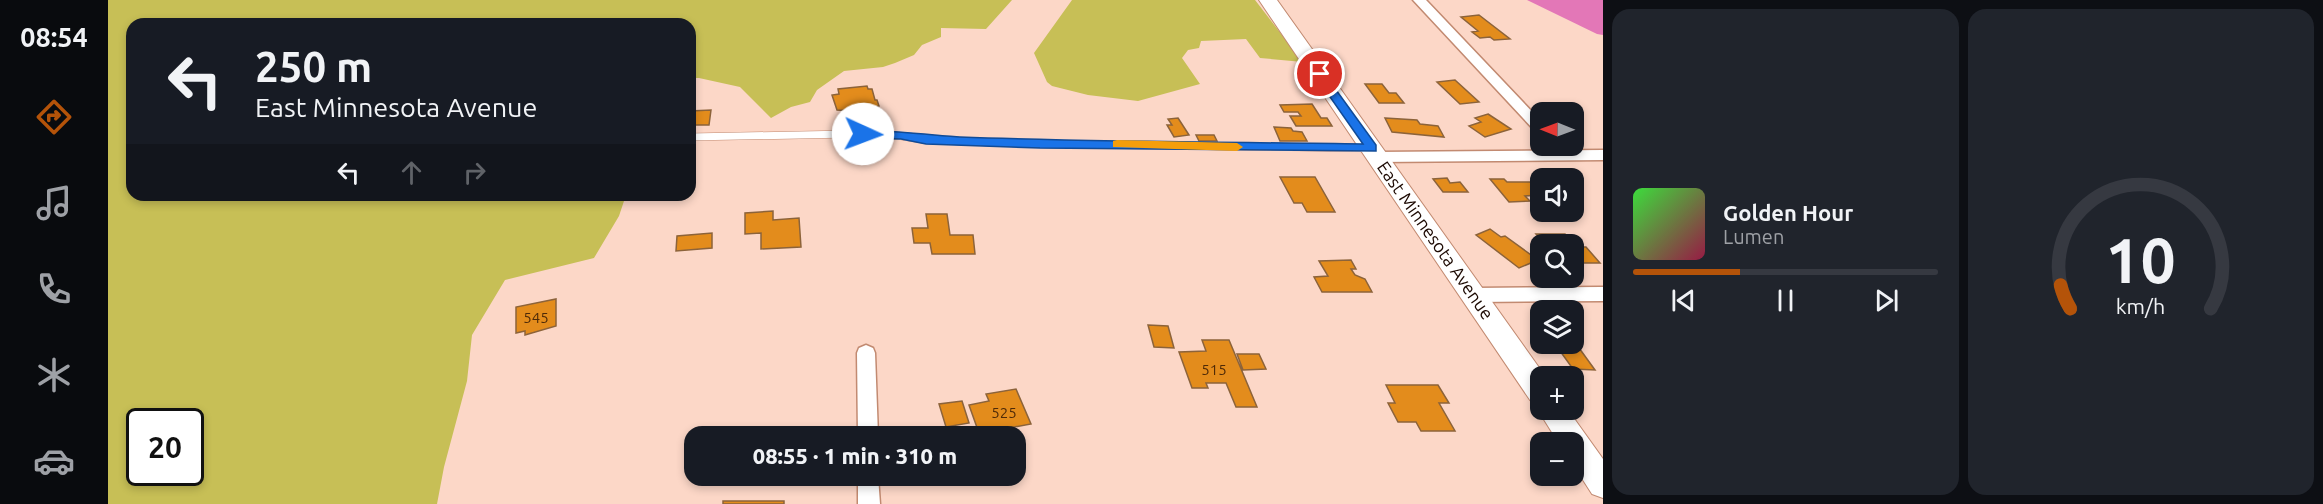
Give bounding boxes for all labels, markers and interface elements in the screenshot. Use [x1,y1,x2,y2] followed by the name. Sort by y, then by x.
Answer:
[20,22,88,52] text: 08:54
[156,42,234,120] icon: left
[255,43,372,90] text: 250 m
[1294,48,1345,99] pin
[1303,57,1336,90] icon: arrive
[255,92,537,122] text: East Minnesota Avenue
[33,96,75,138] icon: directions
[831,102,895,166] position arrow
[1530,102,1584,156] north arrow
[1530,102,1584,486] map controls
[332,156,365,189] icon: left
[395,156,428,189] icon: ahead
[458,156,491,189] icon: right
[1374,157,1498,323] street label: East Minnesota Avenue
[1530,168,1584,222] button: sound
[33,182,75,224] icon: music
[1723,200,1853,225] text: Golden Hour
[1723,225,1784,248] text: Lumen
[2106,225,2176,295] text: 10
[1530,234,1584,288] button: search
[33,268,75,310] icon: phone
[1667,284,1700,317] icon: previous
[1769,284,1802,317] icon: pause
[1870,284,1903,317] icon: next
[2116,294,2165,318] text: km/h
[1530,300,1584,354] button: layers
[523,309,549,326] house number: 545
[33,354,75,396] icon: climate
[1201,361,1227,378] house number: 515
[1530,366,1584,420] button: +
[991,404,1017,421] house number: 525
[126,408,204,486] speed limit sign: 20
[1530,432,1584,486] button: −
[33,440,75,482] icon: car
[753,443,957,468] text: 08:55 · 1 min · 310 m

